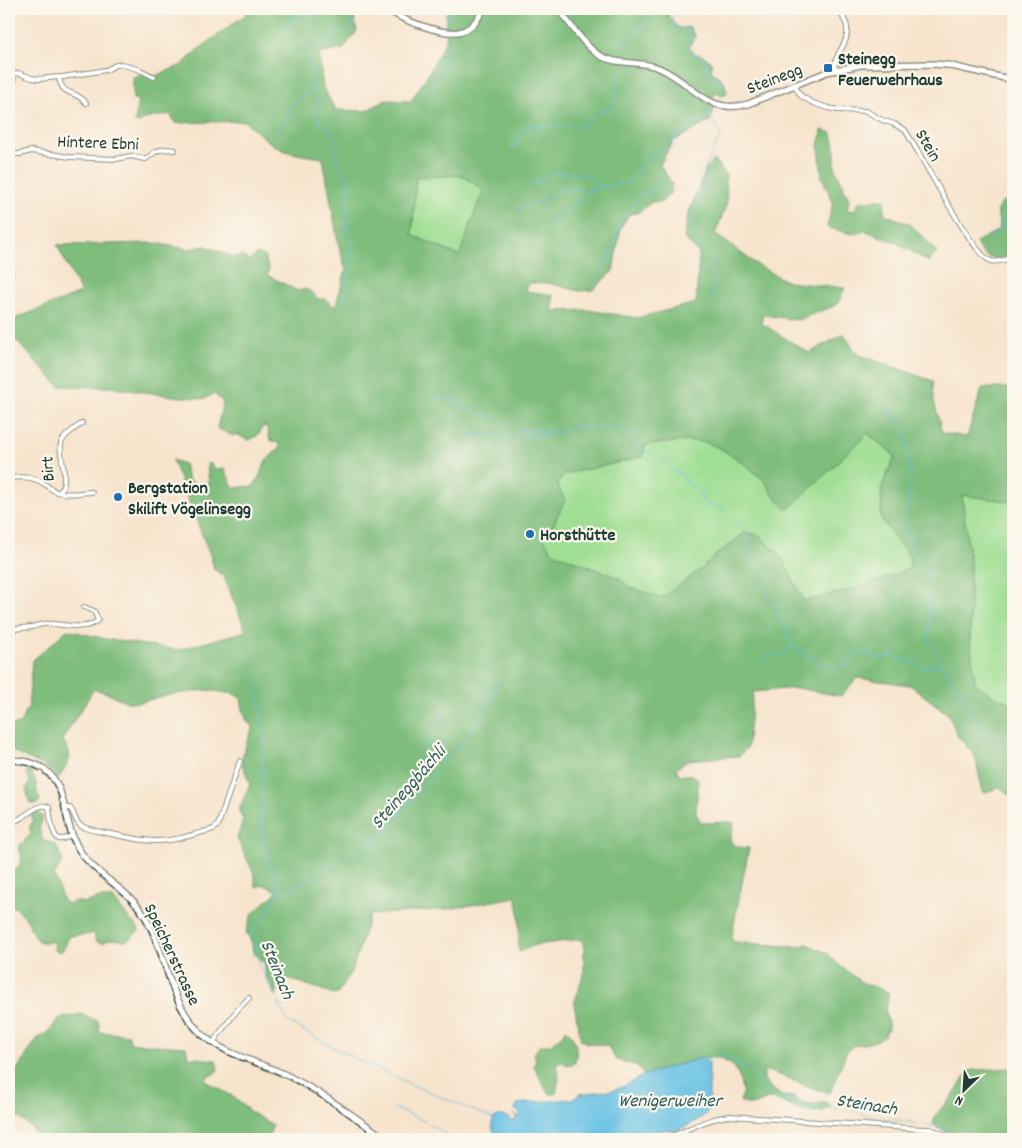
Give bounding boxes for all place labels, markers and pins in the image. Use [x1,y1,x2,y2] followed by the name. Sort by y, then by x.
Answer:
[838,48,943,94] place label: Steinegg Feuerwehrhaus
[822,62,834,74] marker: Steinegg Feuerwehrhaus
[128,477,251,523] place label: Bergstation Skilift Vögelinsegg
[112,491,124,503] marker: Bergstation Skilift Vögelinsegg
[540,524,615,549] place label: Horsthütte
[524,528,536,540] marker: Horsthütte

